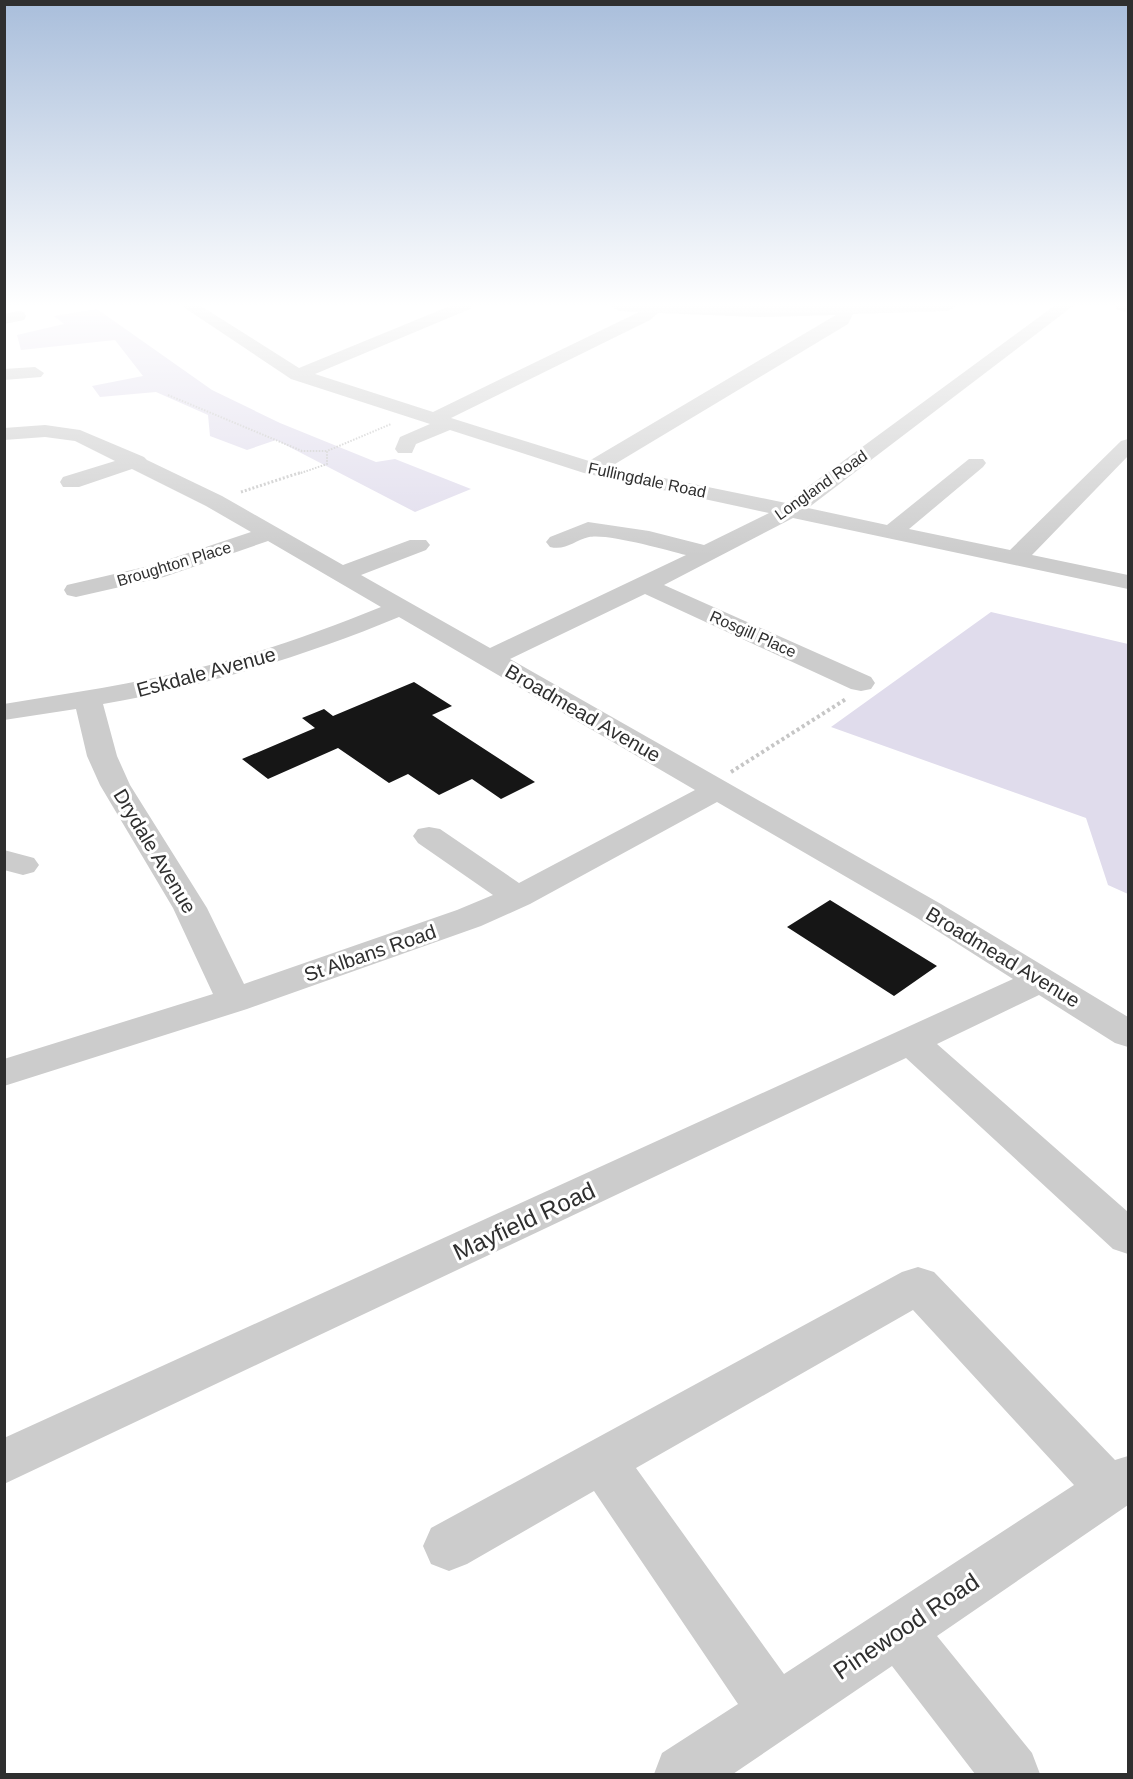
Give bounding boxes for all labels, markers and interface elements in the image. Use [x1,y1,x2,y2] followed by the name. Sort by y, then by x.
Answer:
[772,447,870,523] street label: Longland Road
[587,459,707,501] street label: Fullingdale Road
[115,539,233,589] street label: Broughton Place
[707,607,799,661] street label: Rosgill Place
[134,643,278,701] street label: Eskdale Avenue
[502,660,664,766] street label: Broadmead Avenue
[109,785,201,917] street label: Drydale Avenue
[922,902,1084,1012] street label: Broadmead Avenue
[301,920,439,986] street label: St Albans Road
[449,1176,599,1266] street label: Mayfield Road
[828,1567,984,1685] street label: Pinewood Road

